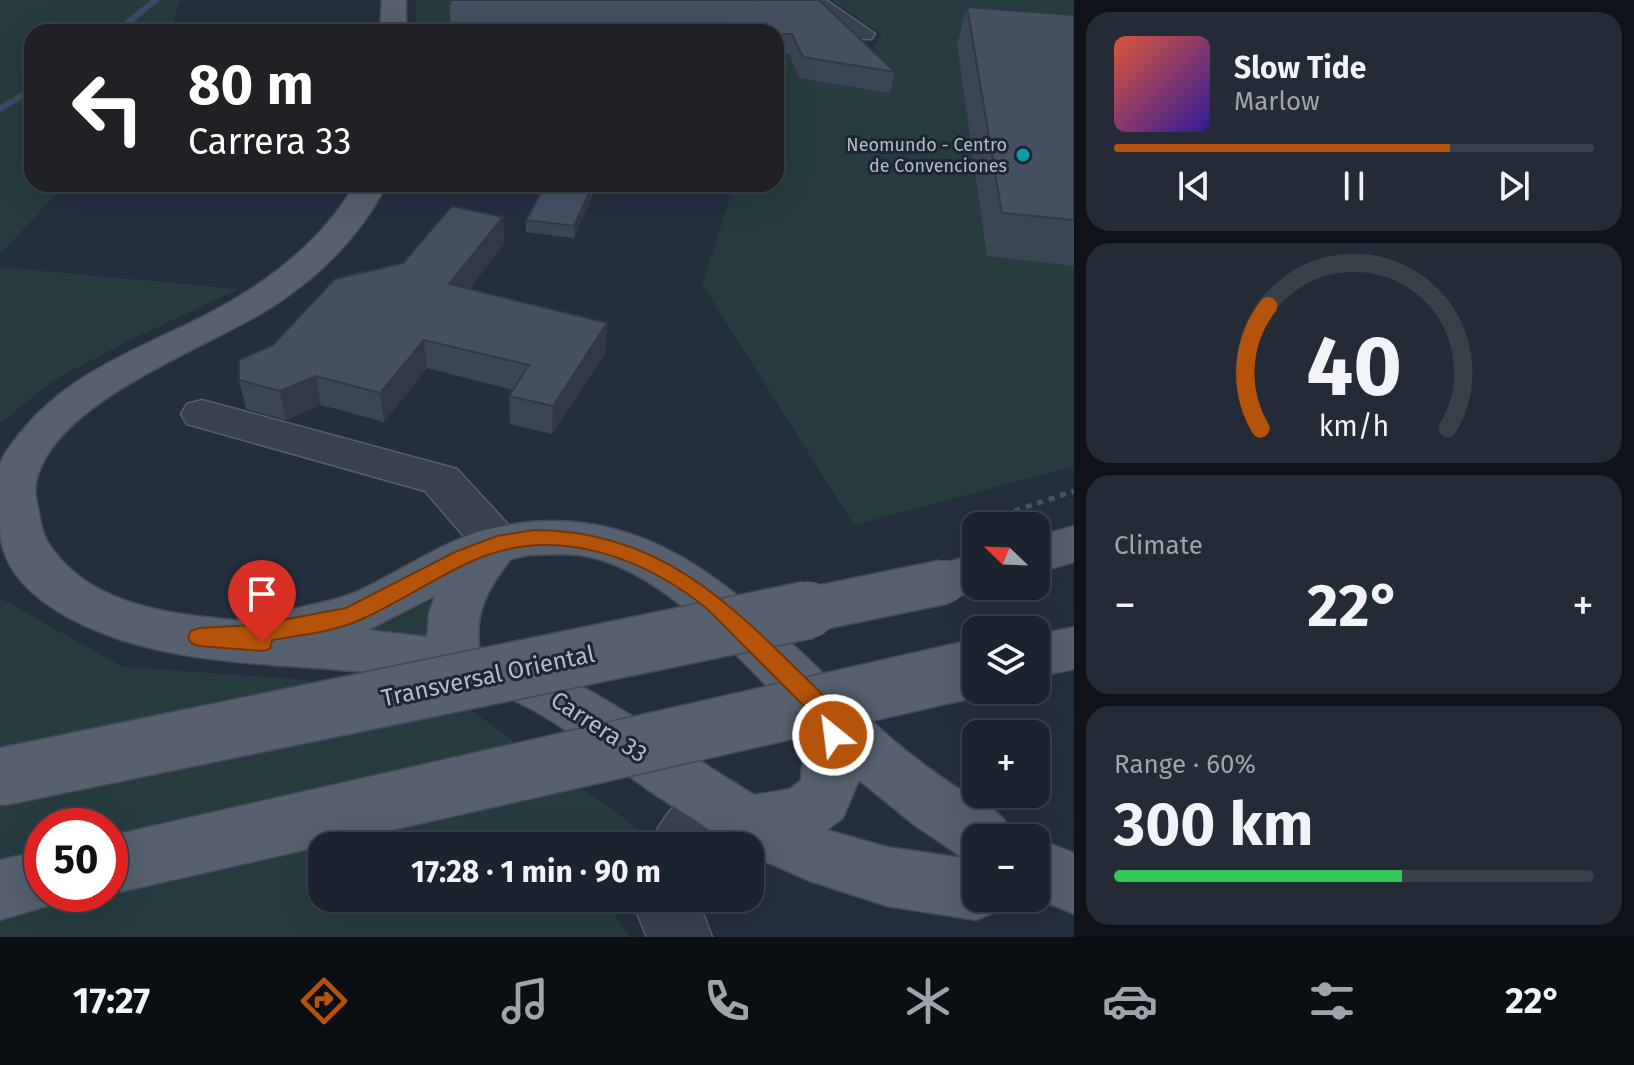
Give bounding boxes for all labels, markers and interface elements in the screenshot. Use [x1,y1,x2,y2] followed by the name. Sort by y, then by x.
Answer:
[1234,50,1366,86] text: Slow Tide
[188,52,314,119] text: 80 m
[56,56,160,160] icon: left
[1234,86,1320,117] text: Marlow
[188,120,351,164] text: Carrera 33
[846,134,1007,177] place label: Neomundo - Centro de Convenciones
[1014,146,1032,164] marker: Neomundo - Centro de Convenciones
[1172,164,1216,208] icon: previous
[1332,164,1376,208] icon: pause
[1492,164,1536,208] icon: next
[1306,316,1402,416] text: 40
[1319,409,1389,444] text: km/h
[962,512,1050,600] north arrow
[962,512,1050,912] map controls
[1114,530,1203,561] text: Climate
[228,560,296,642] pin
[1307,570,1401,642] text: 22°
[240,572,284,616] icon: arrive
[1114,579,1136,632] text: −
[1572,579,1594,632] text: +
[962,616,1050,704] button: layers
[379,640,597,712] street label: Transversal Oriental
[546,686,652,768] street label: Carrera 33
[791,693,875,777] position arrow
[962,720,1050,808] button: +
[1114,749,1256,780] text: Range · 60%
[1114,789,1313,861] text: 300 km
[24,808,128,912] speed limit sign: 50
[962,824,1050,912] button: −
[411,854,661,890] text: 17:28 · 1 min · 90 m
[296,973,352,1029] icon: directions
[497,973,553,1029] icon: music
[699,973,755,1029] icon: phone
[900,973,956,1029] icon: climate
[1102,973,1158,1029] icon: car
[1304,973,1360,1029] icon: filters
[73,979,150,1023] text: 17:27
[1505,979,1561,1023] text: 22°

